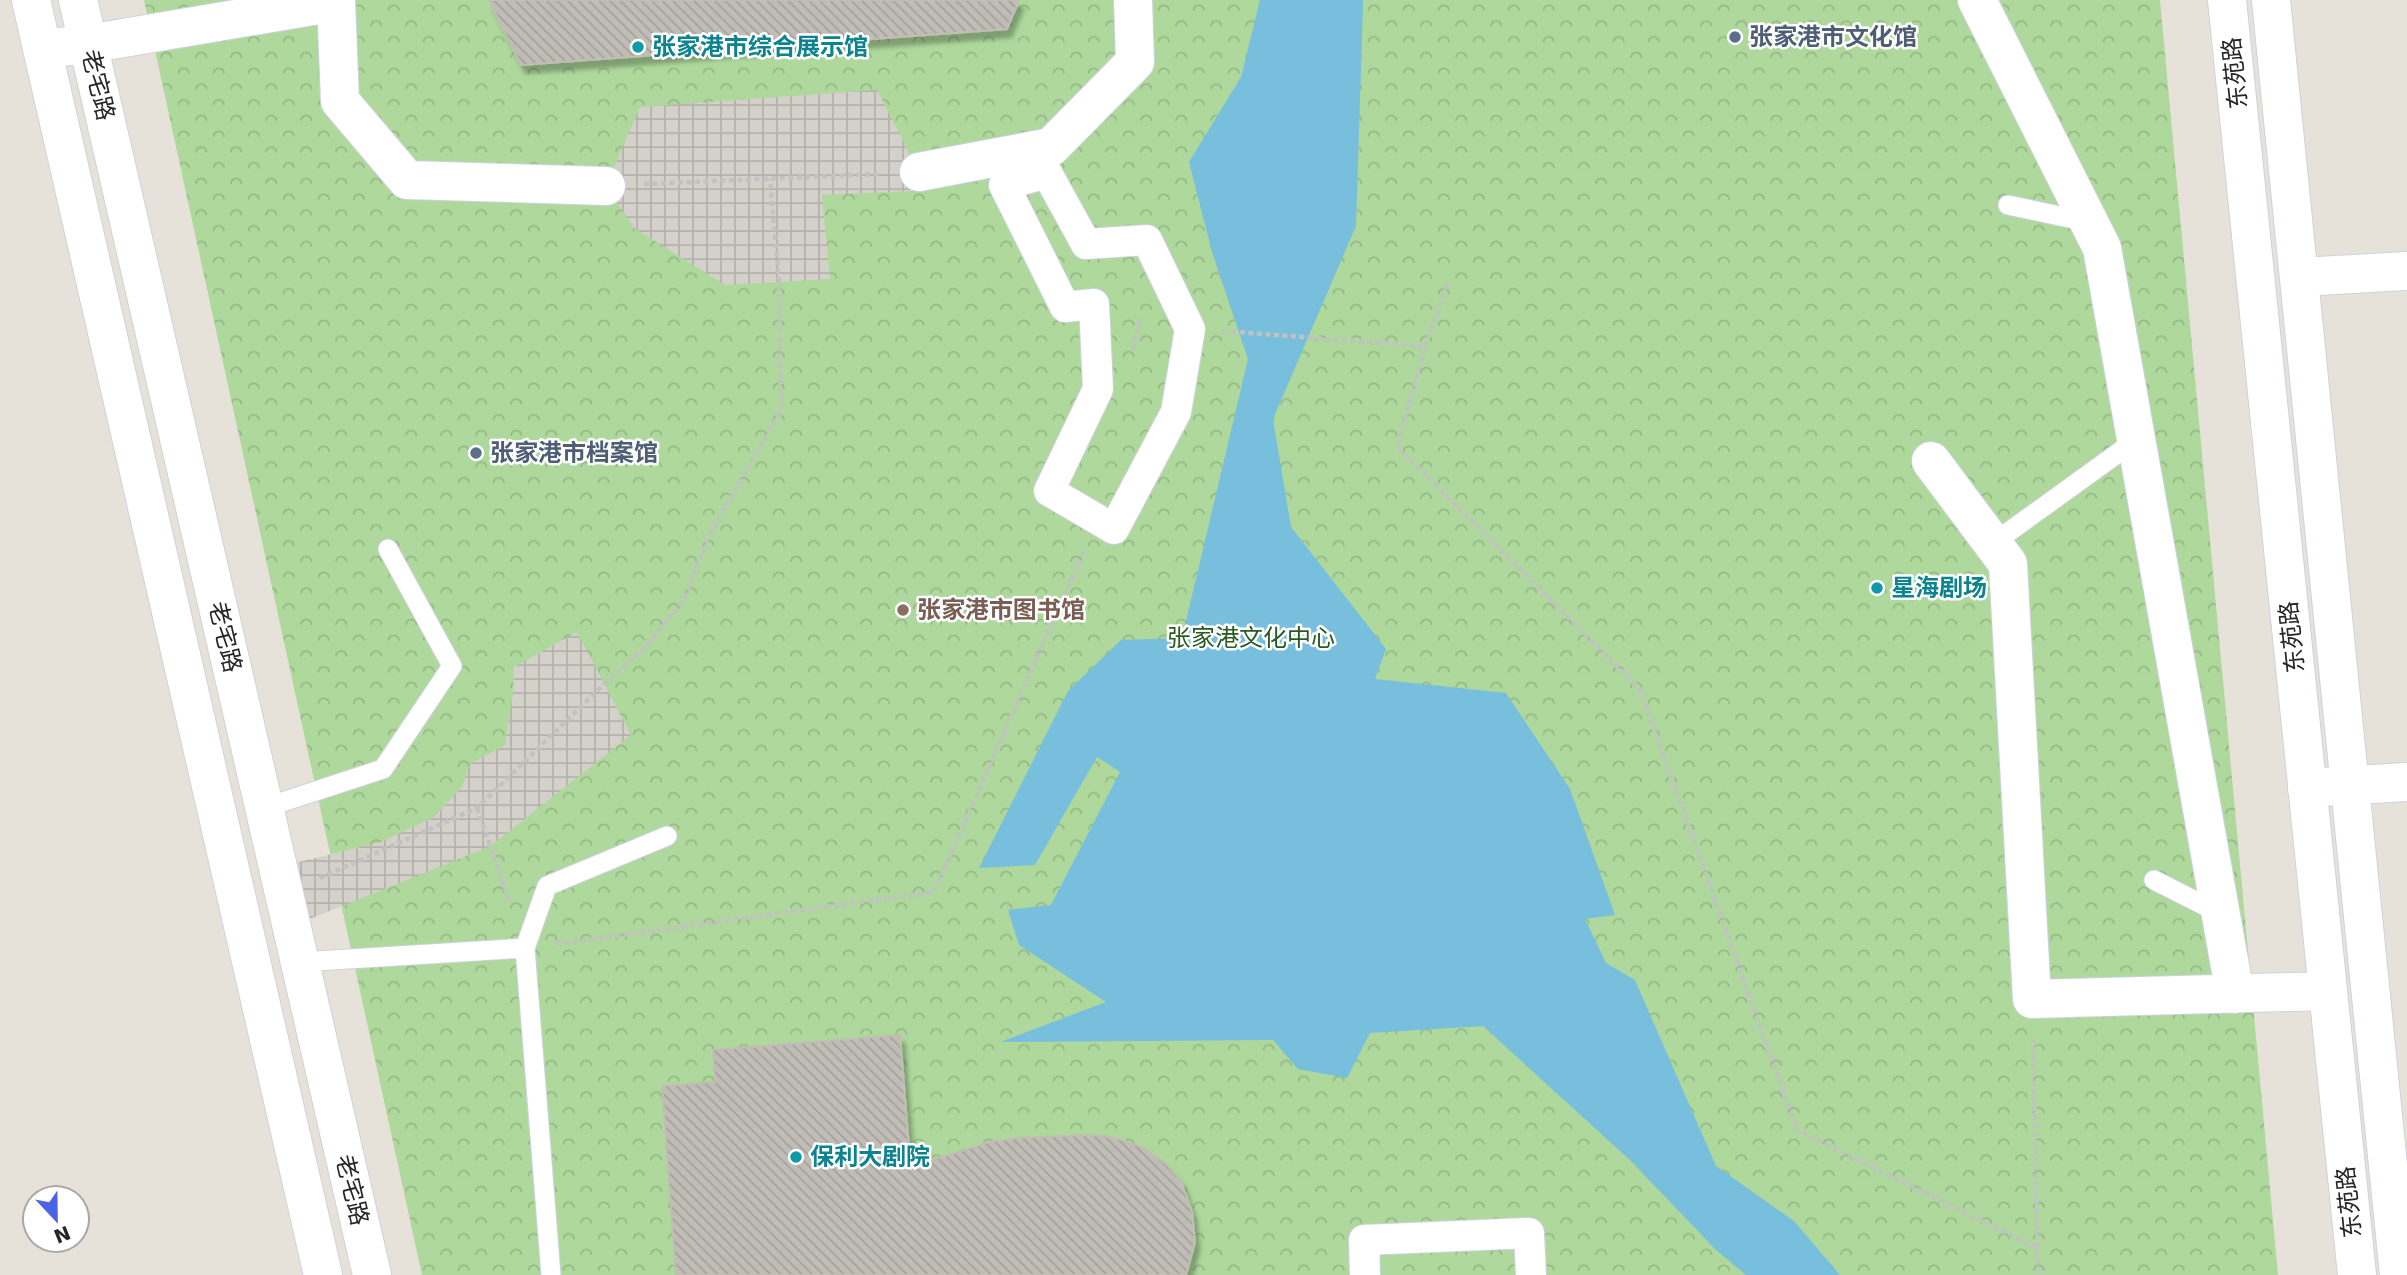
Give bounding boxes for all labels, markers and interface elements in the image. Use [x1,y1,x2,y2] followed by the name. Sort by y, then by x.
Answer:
[1749,23,1917,51] place label: 张家港市文化馆
[1727,29,1743,45] marker: 张家港市文化馆
[652,33,868,61] place label: 张家港市综合展示馆
[2217,36,2253,110] street label: 东苑路
[630,39,646,55] marker: 张家港市综合展示馆
[76,47,120,123] street label: 老宅路
[490,439,658,467] place label: 张家港市档案馆
[468,445,484,461] marker: 张家港市档案馆
[1891,574,1987,602] place label: 星海剧场
[1869,580,1885,596] marker: 星海剧场
[917,596,1085,624] place label: 张家港市图书馆
[203,599,247,675] street label: 老宅路
[2274,600,2310,674] street label: 东苑路
[895,602,911,618] marker: 张家港市图书馆
[1167,624,1335,652] park label: 张家港文化中心
[810,1143,930,1171] place label: 保利大剧院
[788,1149,804,1165] marker: 保利大剧院
[330,1152,374,1228] street label: 老宅路
[2331,1165,2367,1239] street label: 东苑路
[21,1184,91,1254] north arrow
[51,1222,74,1248] text: N

